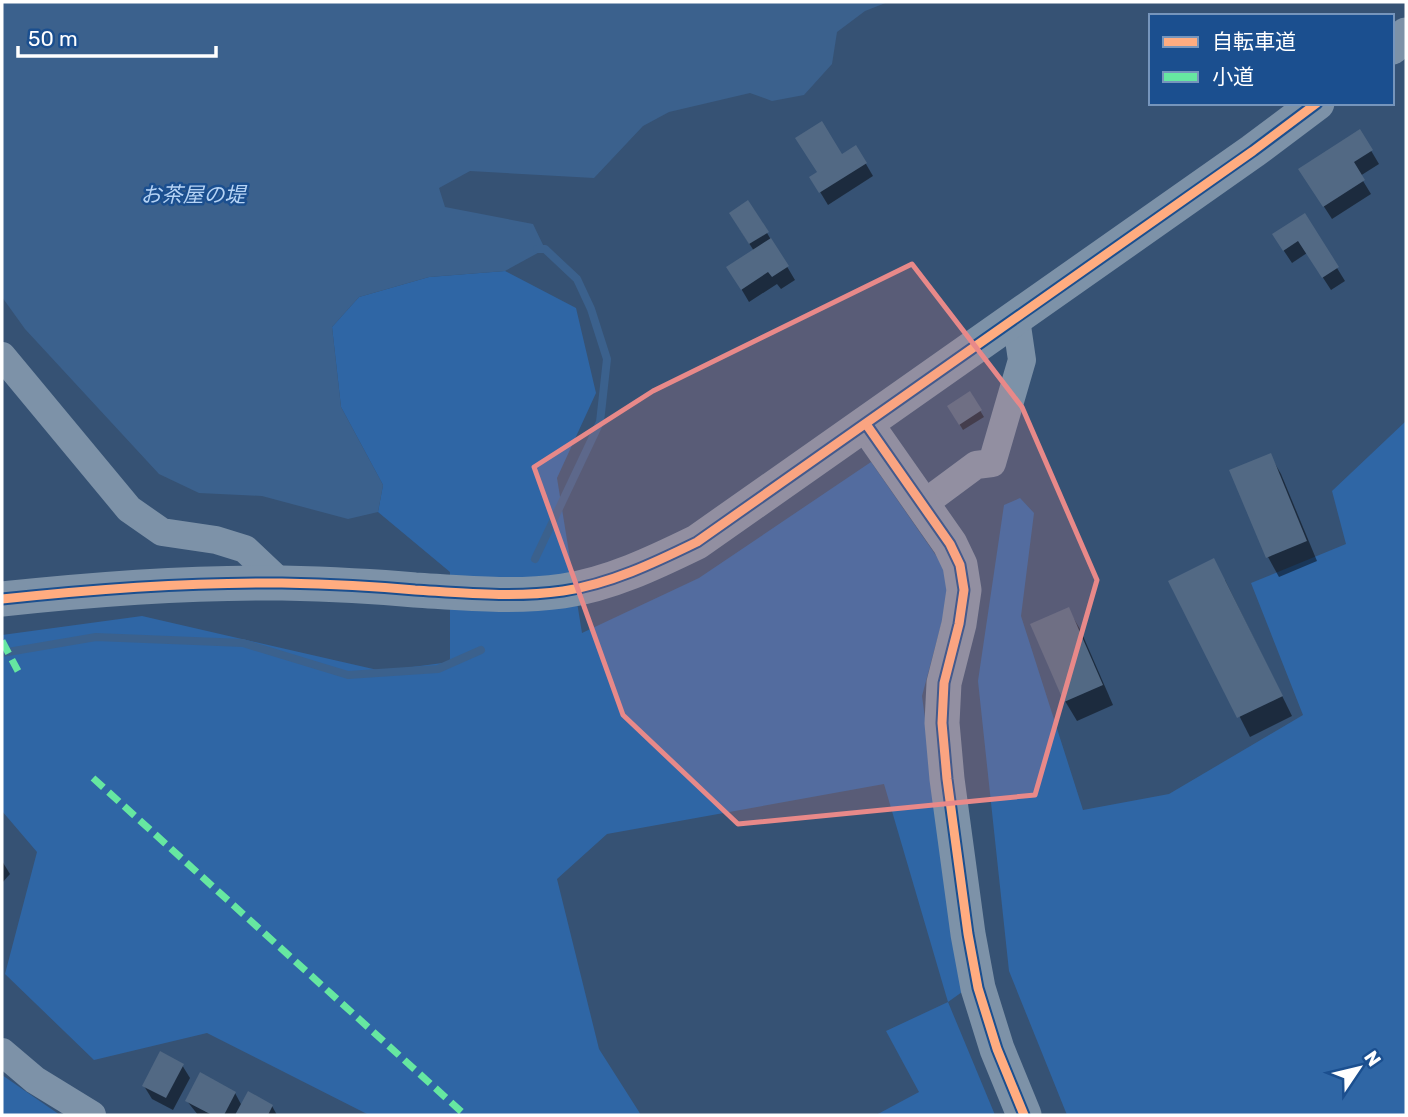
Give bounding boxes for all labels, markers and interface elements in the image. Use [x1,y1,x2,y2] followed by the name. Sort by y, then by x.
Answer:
[18,14,215,58] scale bar
[1149,14,1394,105] legend
[28,26,78,51] text: 50 m
[1212,29,1296,54] text: 自転車道
[1212,64,1254,89] text: 小道
[141,182,247,207] water label: お茶屋の堤
[1324,1033,1394,1103] north arrow
[1359,1046,1386,1071] text: N

